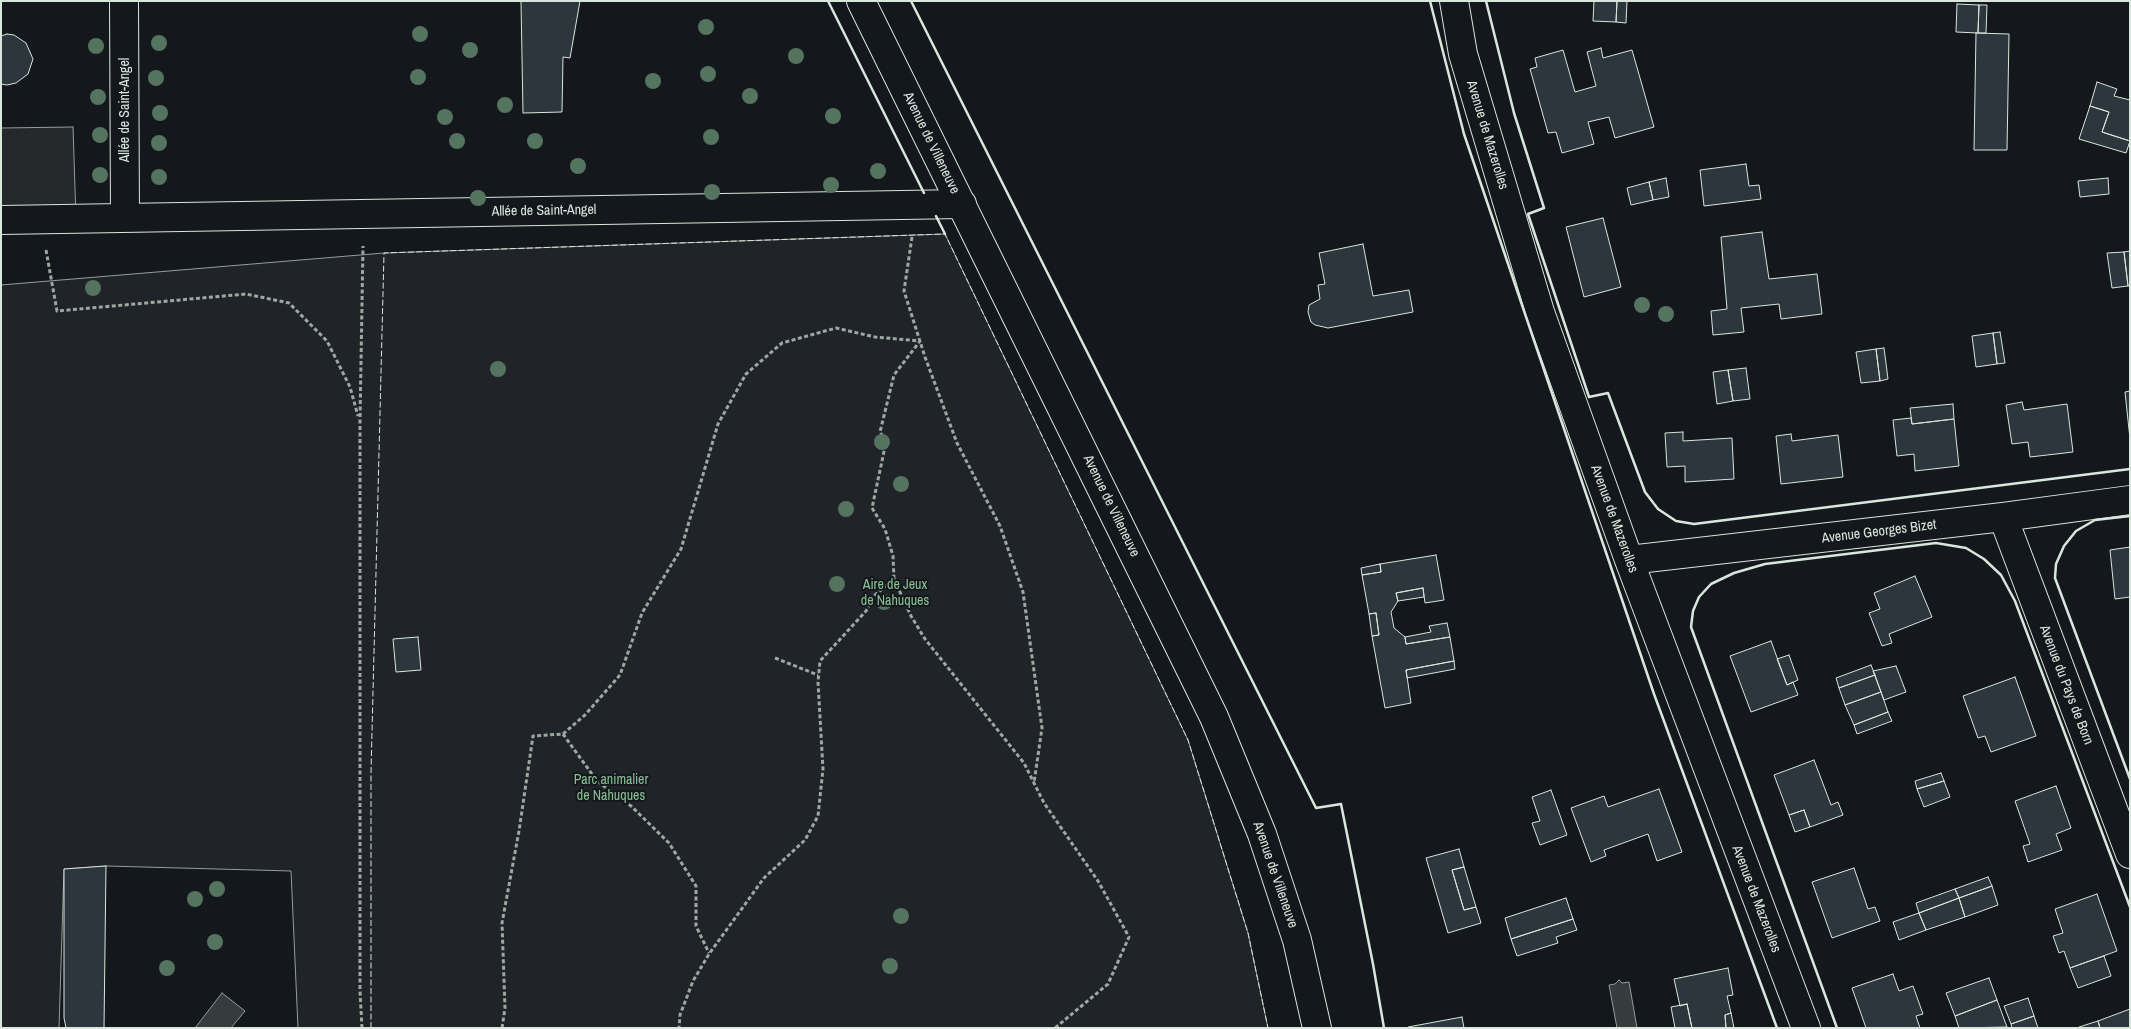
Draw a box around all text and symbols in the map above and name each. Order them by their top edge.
street label: Allée de Saint-Angel [117,58,133,162]
street label: Avenue de Mazerolles [1462,78,1512,192]
street label: Avenue de Villeneuve [899,89,963,197]
street label: Allée de Saint-Angel [492,202,596,220]
street label: Avenue de Villeneuve [1079,452,1143,560]
street label: Avenue de Mazerolles [1587,463,1641,575]
street label: Avenue Georges Bizet [1821,517,1937,547]
park label: Aire de Jeux de Nahuques [861,577,929,610]
street label: Avenue du Pays de Born [2035,623,2097,747]
park label: Parc animalier de Nahuques [574,772,648,804]
street label: Avenue de Villeneuve [1249,820,1301,930]
street label: Avenue de Mazerolles [1728,843,1784,955]

